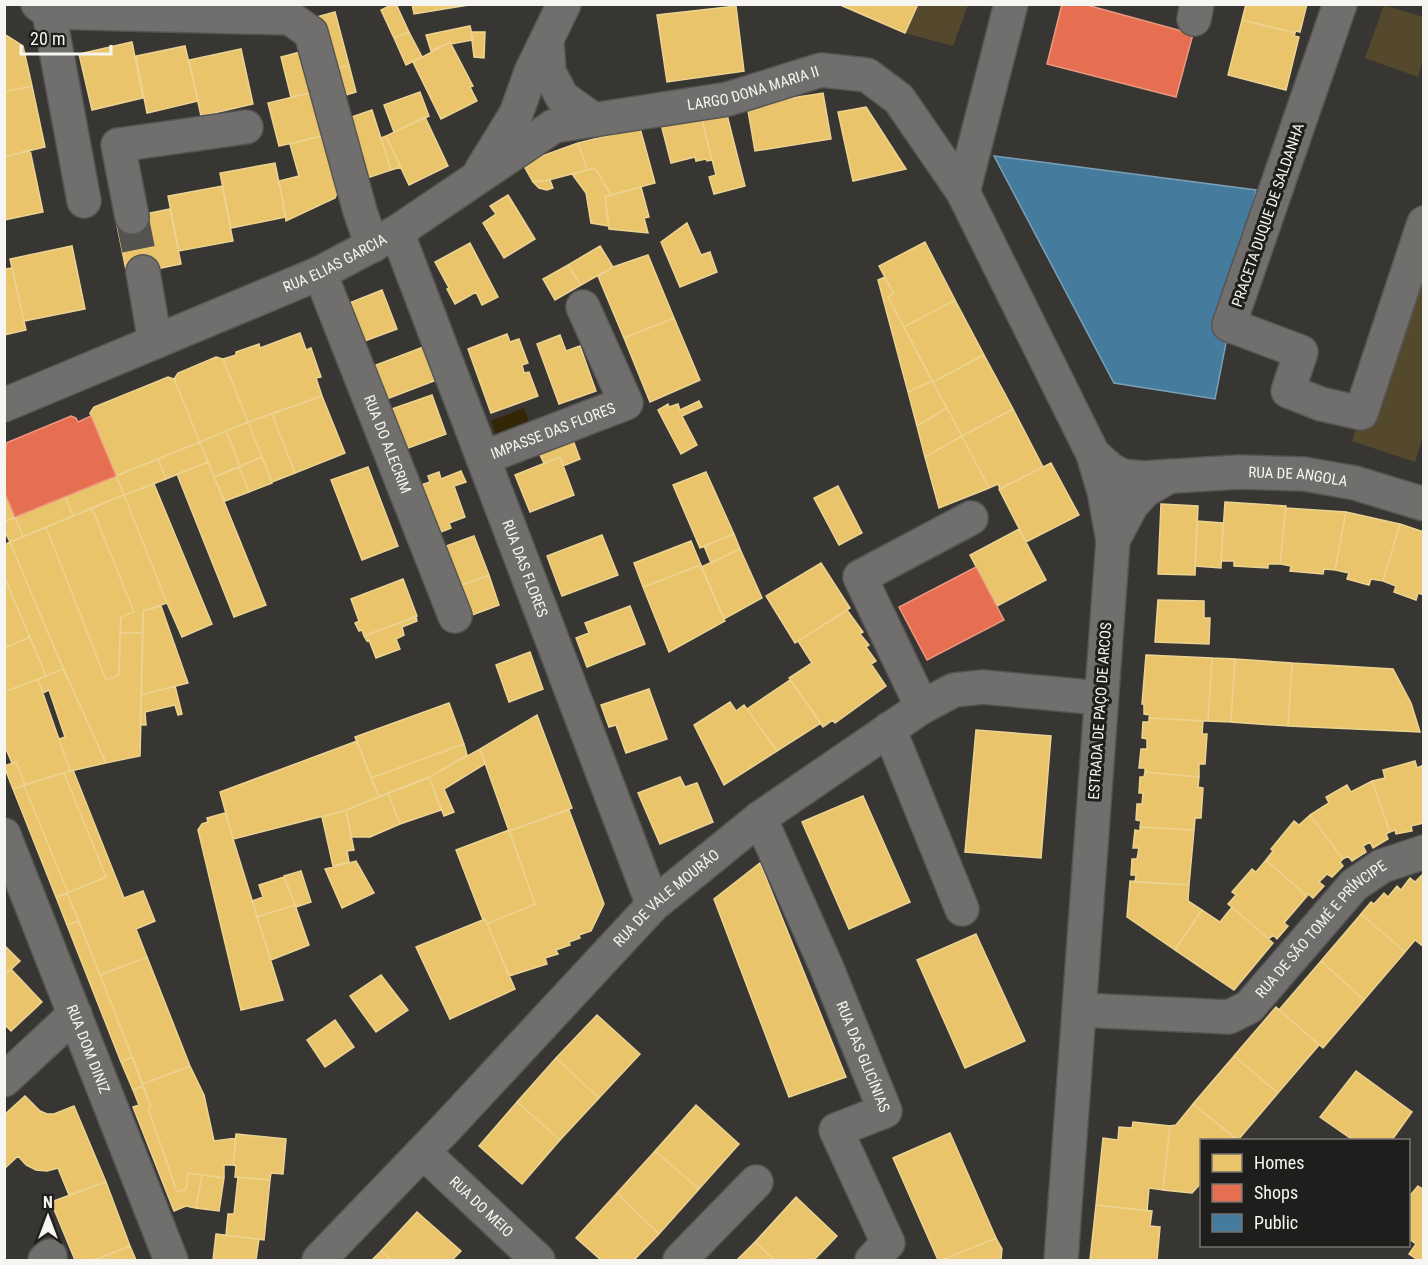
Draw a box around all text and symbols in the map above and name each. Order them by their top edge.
scale bar [21,18,111,56]
text: 20 m [30,28,65,49]
street label: LARGO DONA MARIA II [686,62,821,114]
street label: PRACETA DUQUE DE SALDANHA [1228,120,1308,309]
street label: RUA ELIAS GARCIA [280,230,390,296]
street label: RUA DO ALECRIM [360,392,415,496]
street label: IMPASSE DAS FLORES [488,399,618,463]
street label: RUA DE ANGOLA [1248,463,1349,491]
street label: RUA DAS FLORES [498,517,552,620]
street label: ESTRADA DE PAÇO DE ARCOS [1085,621,1115,800]
street label: RUA DE VALE MOURÃO [610,846,723,951]
street label: RUA DE SÃO TOMÉ E PRÍNCIPE [1252,857,1390,1002]
street label: RUA DAS GLICÍNIAS [832,999,894,1115]
street label: RUA DOM DINIZ [63,1002,114,1096]
legend [1200,1139,1410,1247]
text: Homes [1254,1152,1304,1173]
street label: RUA DO MEIO [446,1172,517,1241]
text: Shops [1254,1182,1298,1203]
north arrow [18,1187,78,1247]
text: N [43,1193,53,1212]
text: Public [1254,1212,1298,1233]

